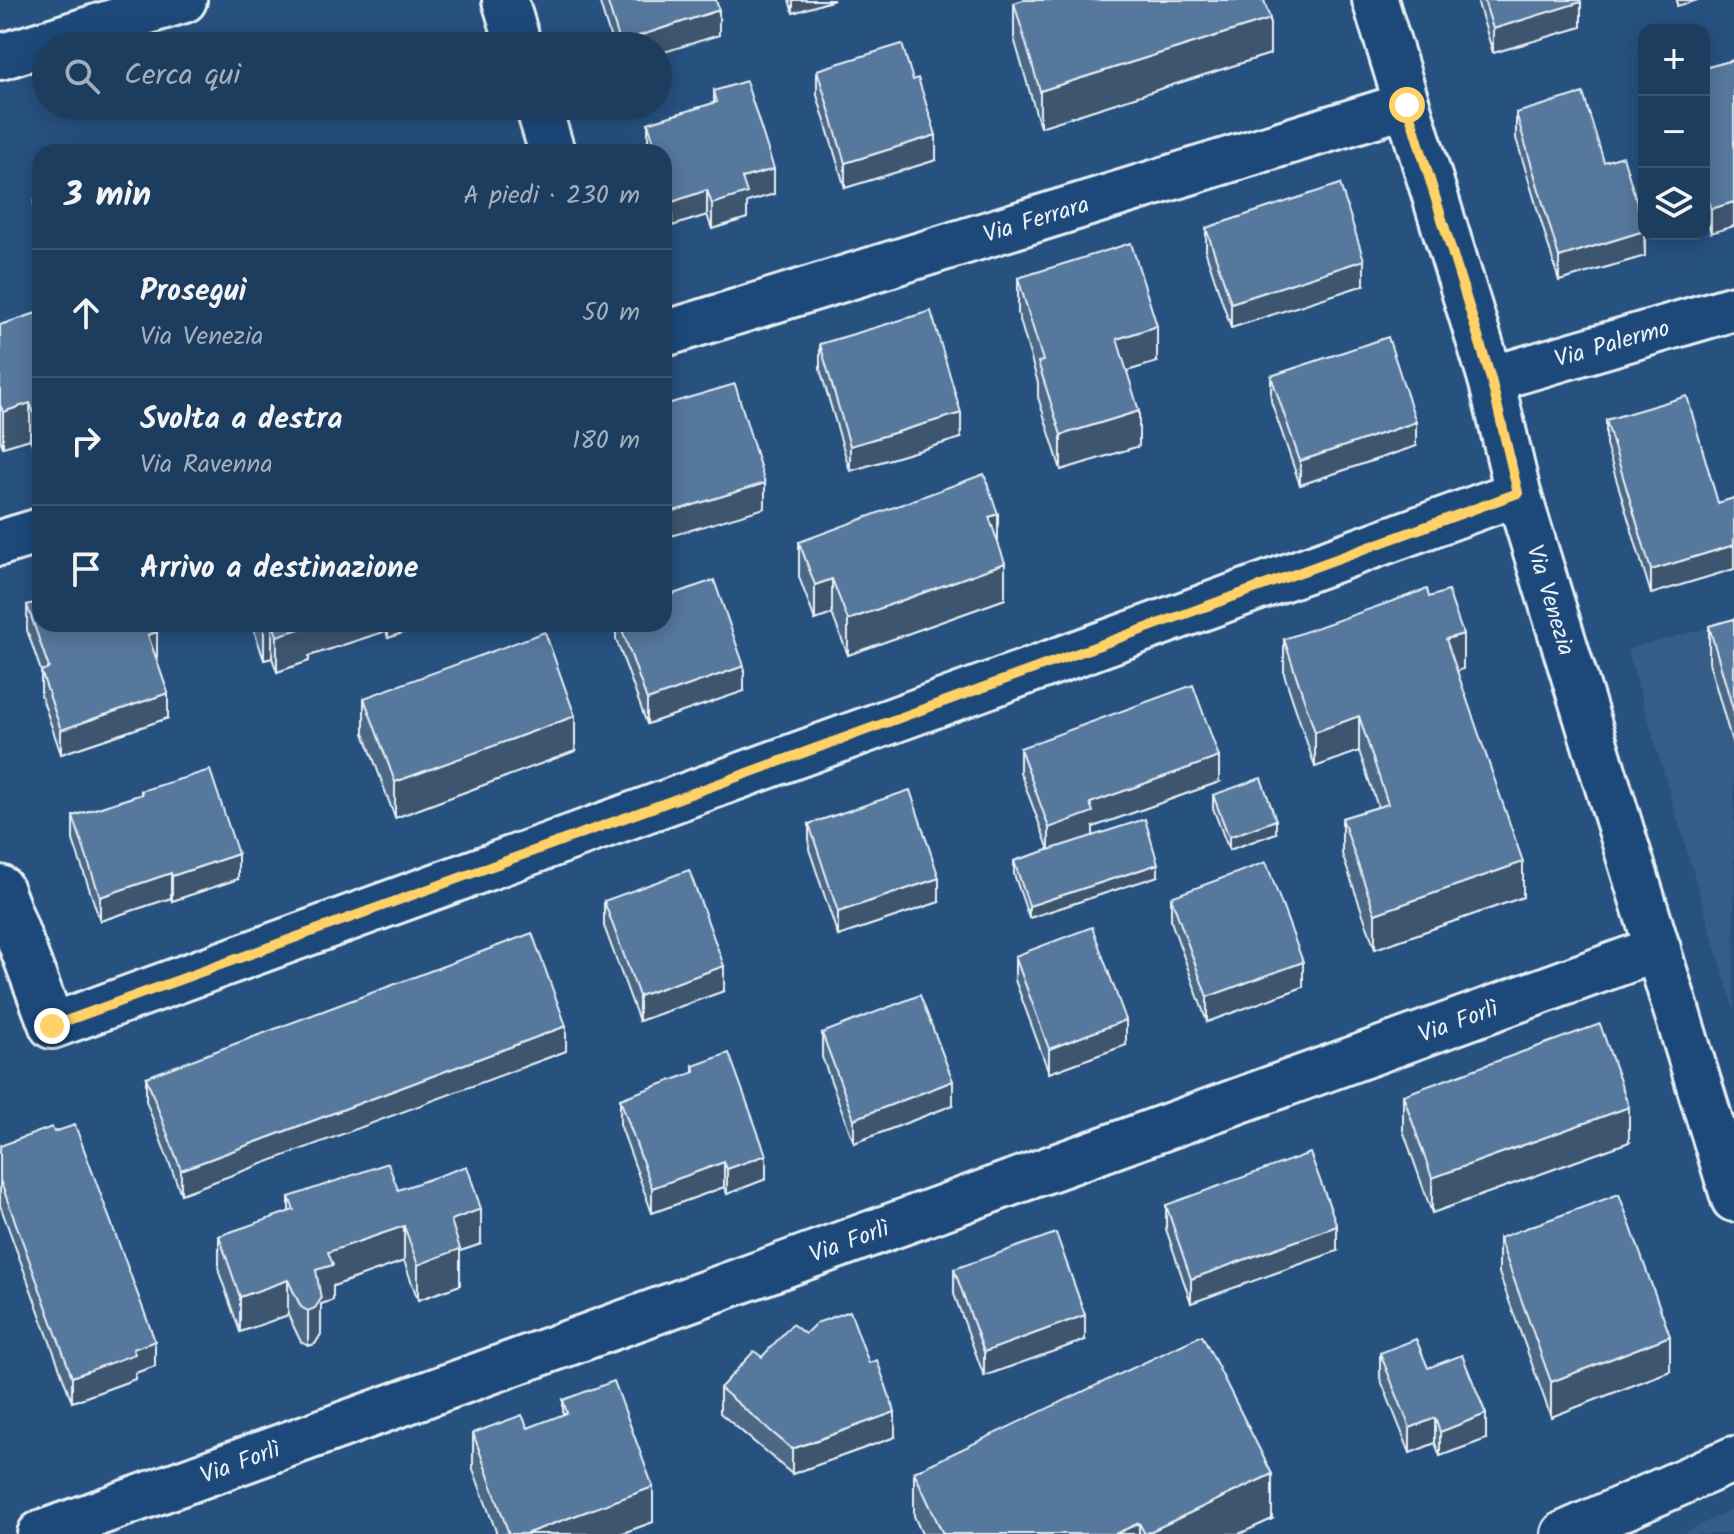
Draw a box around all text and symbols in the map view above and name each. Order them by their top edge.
map controls [1638,24,1710,240]
button: + [1638,24,1710,96]
search box [32,32,672,120]
text: Cerca qui [124,52,241,100]
icon: search [60,54,104,98]
route start [1389,87,1425,123]
button: − [1638,96,1710,168]
button: layers [1638,168,1710,240]
text: 3 min [64,169,151,223]
text: A piedi · 230 m [463,175,640,217]
street label: Via Ferrara [979,186,1094,255]
text: Prosegui [140,268,246,316]
icon: ahead [64,291,108,335]
text: 50 m [582,292,640,334]
street label: Via Palermo [1550,309,1675,379]
text: Via Venezia [140,316,264,358]
text: Svolta a destra [140,396,343,444]
icon: right [64,419,108,463]
text: 180 m [572,420,640,462]
text: Via Ravenna [140,444,273,486]
street label: Via Venezia [1514,540,1585,661]
text: Arrivo a destinazione [140,545,418,593]
icon: arrive [64,547,108,591]
street label: Via Forlì [1413,990,1505,1055]
route end [34,1008,70,1044]
street label: Via Forlì [804,1210,896,1275]
street label: Via Forlì [195,1431,287,1496]

